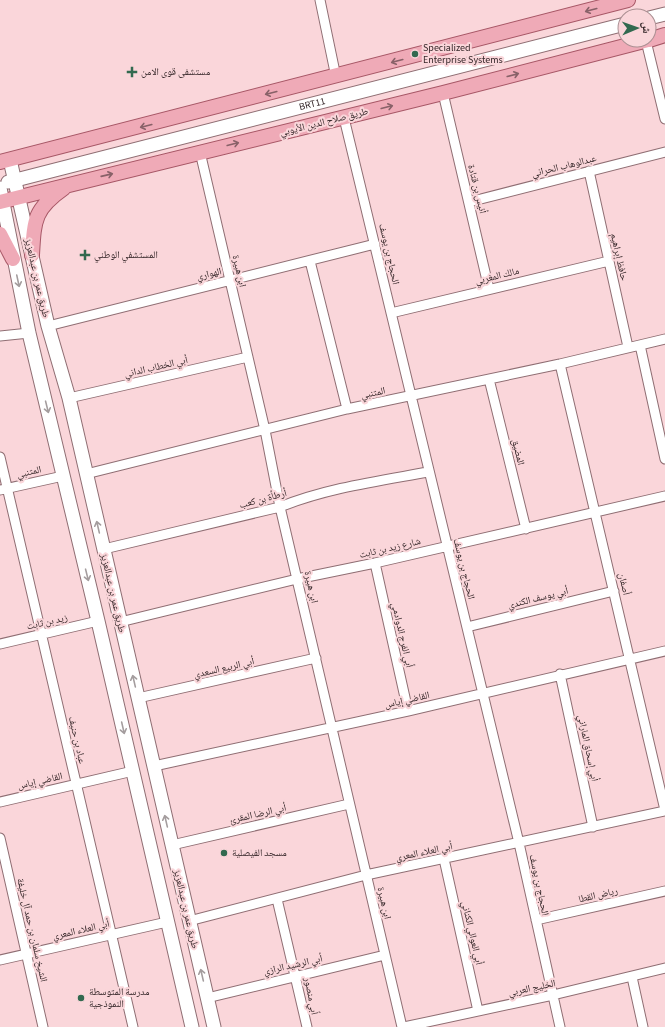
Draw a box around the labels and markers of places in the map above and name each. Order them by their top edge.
place label: Specialized Enterprise Systems [423,41,503,67]
marker: Specialized Enterprise Systems [410,49,420,59]
place label: مستشفى قوى الامن [141,65,211,79]
marker: مستشفى قوى الامن [126,66,138,78]
place label: المستشفي الوطني [94,248,158,263]
marker: المستشفي الوطني [79,249,91,261]
place label: مسجد الفيصلية [232,846,287,860]
marker: مسجد الفيصلية [219,848,229,858]
place label: مدرسة المتوسطة النموذجية [89,985,150,1011]
marker: مدرسة المتوسطة النموذجية [76,993,86,1003]

